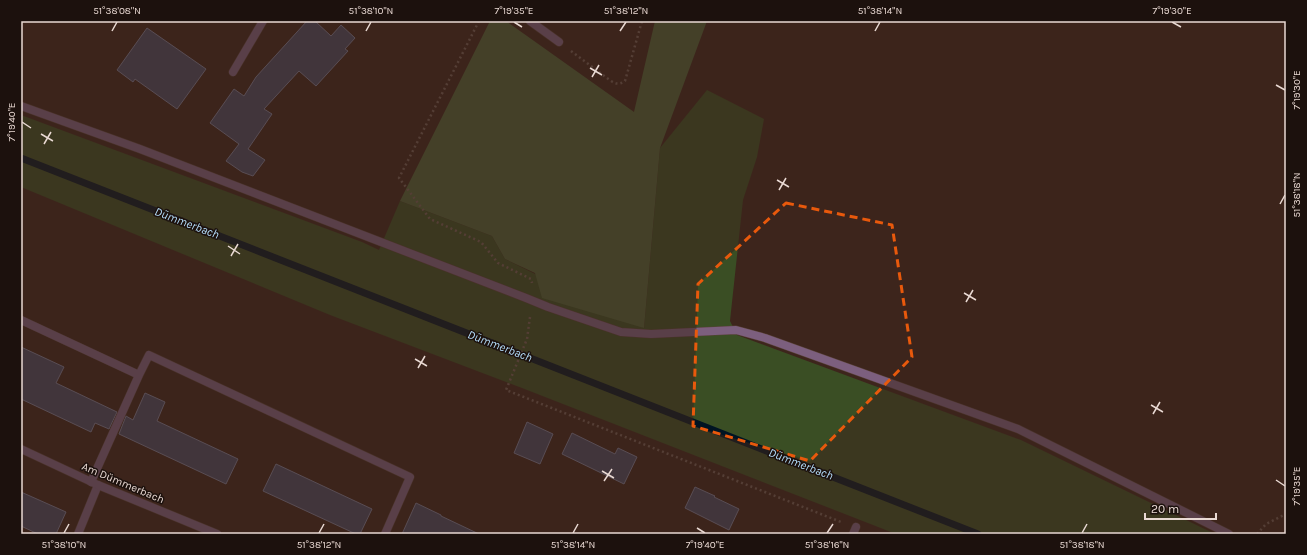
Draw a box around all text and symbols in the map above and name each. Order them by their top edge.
text: 51°38'08"N [93,5,141,17]
text: 51°38'10"N [349,5,393,17]
text: 7°19'35"E [495,5,533,17]
text: 51°38'12"N [604,5,648,17]
text: 51°38'14"N [858,5,902,17]
text: 7°19'30"E [1152,5,1192,17]
text: 7°19'30"E [1291,70,1303,110]
text: 7°19'40"E [6,103,18,141]
text: 51°38'18"N [1291,172,1303,218]
water label: Dümmerbach [153,204,221,242]
water label: Dümmerbach [466,327,534,365]
water label: Dümmerbach [767,445,835,483]
street label: Am Dümmerbach [80,460,166,506]
text: 7°19'35"E [1291,467,1303,505]
scale bar [1145,495,1216,521]
text: 20 m [1151,502,1179,516]
text: 51°38'10"N [42,539,86,551]
text: 51°38'12"N [297,539,341,551]
text: 51°38'14"N [551,539,595,551]
text: 7°19'40"E [686,539,724,551]
text: 51°38'16"N [805,539,849,551]
text: 51°38'18"N [1059,539,1105,551]

